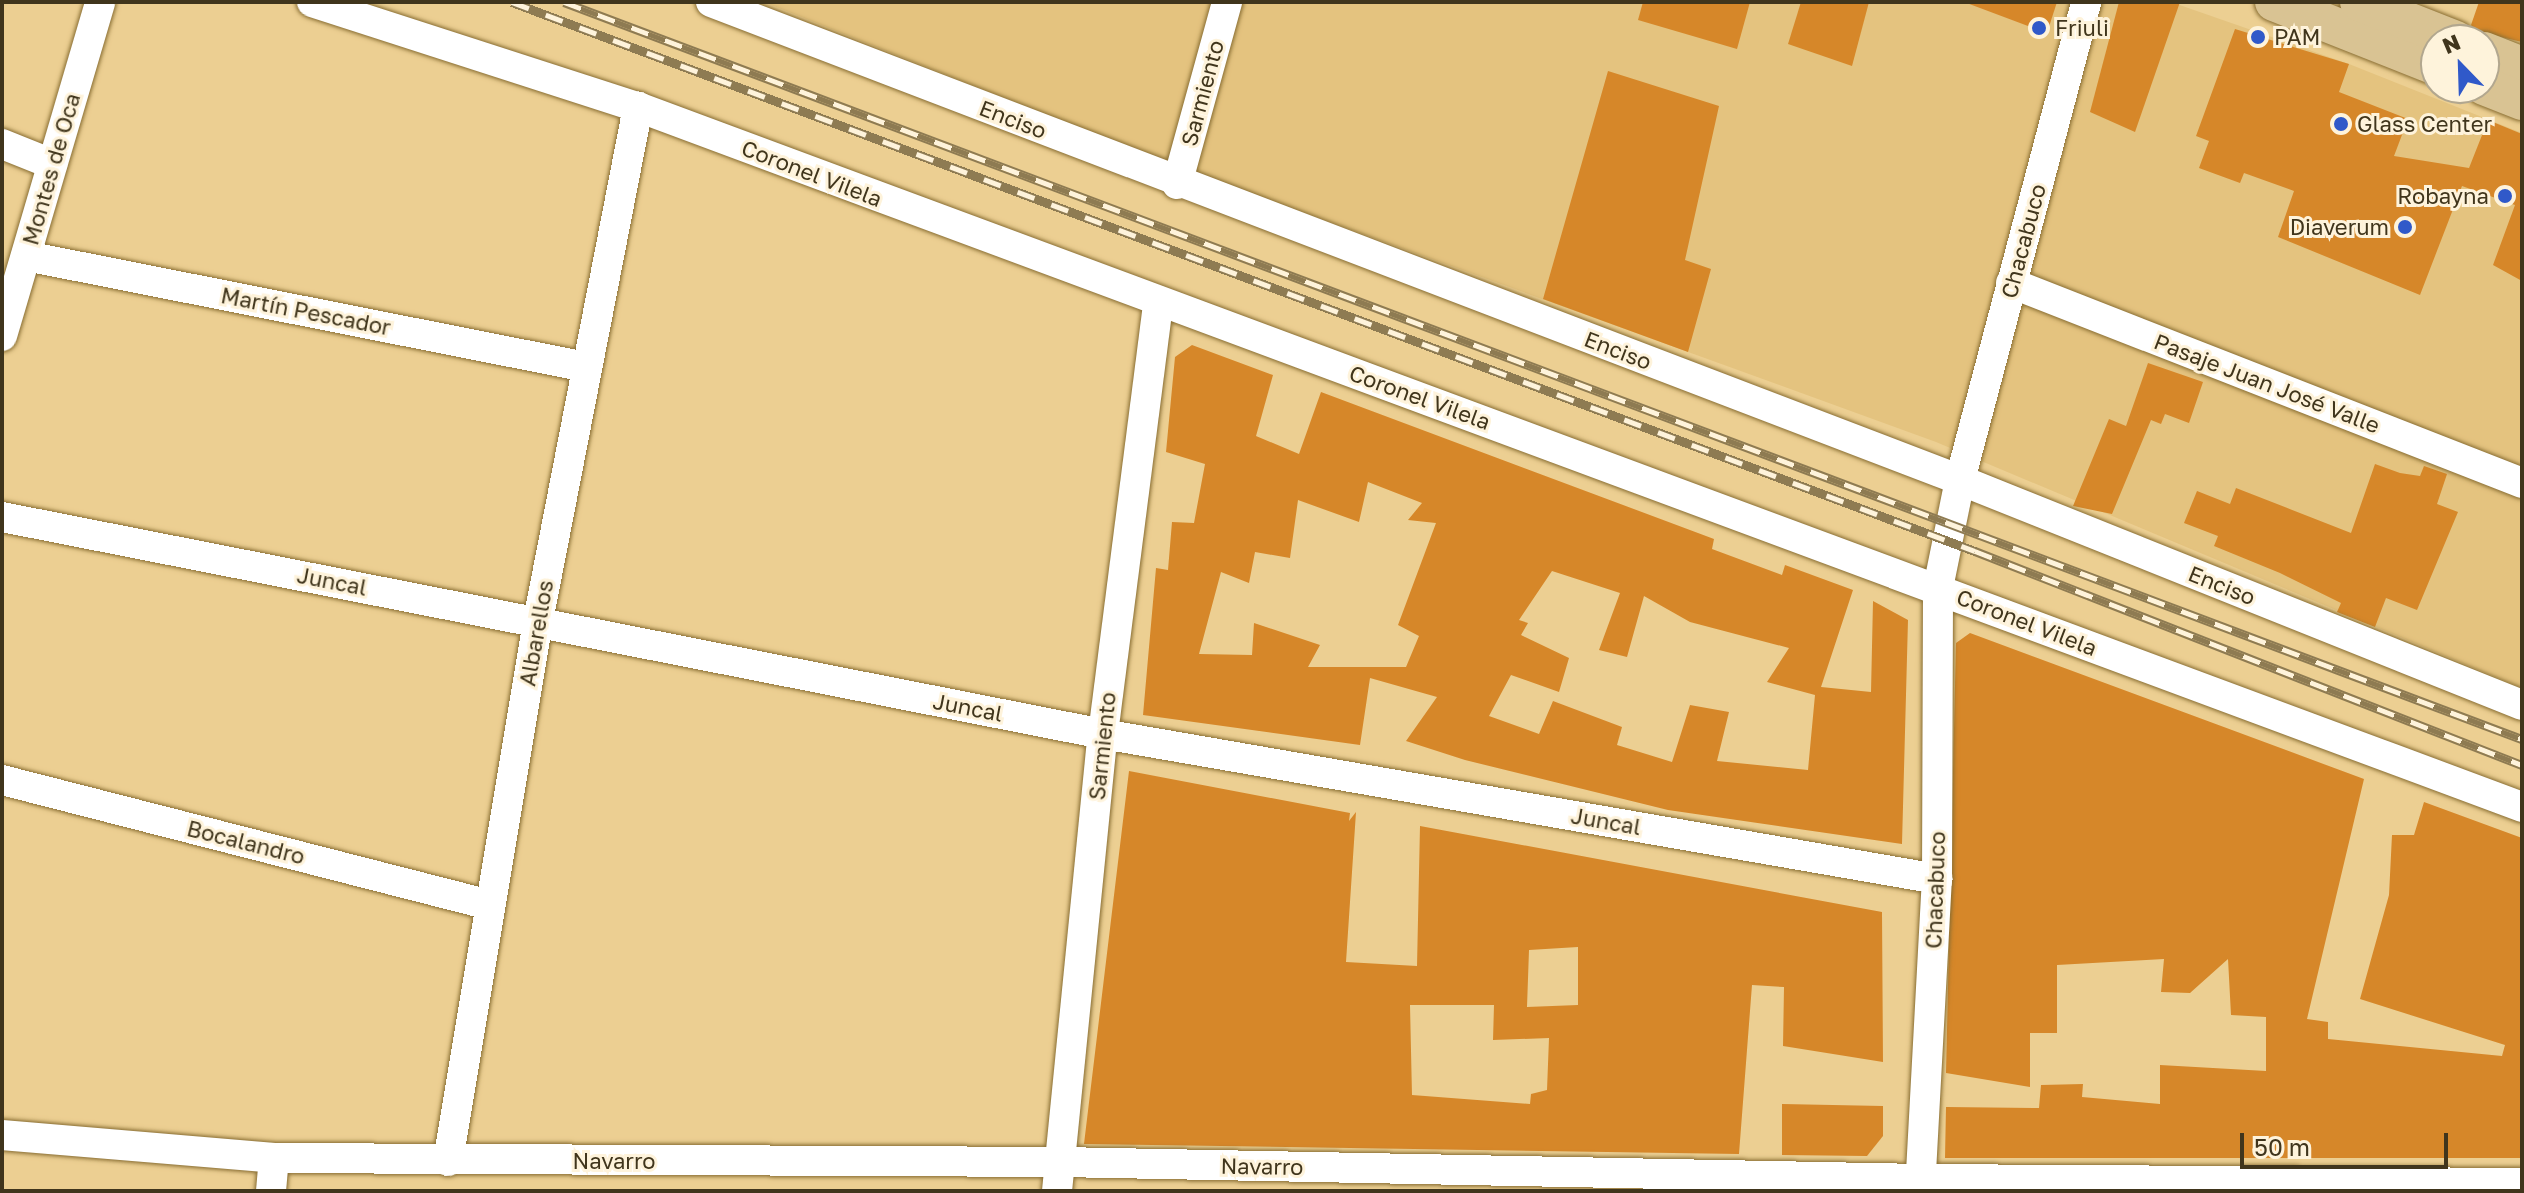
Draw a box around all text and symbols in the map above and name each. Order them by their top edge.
place label: Friuli [2055,15,2109,41]
marker: Friuli [2030,19,2048,37]
place label: PAM [2274,24,2320,50]
north arrow [2420,24,2500,104]
marker: PAM [2249,28,2267,46]
text: N [2438,28,2464,59]
street label: Sarmiento [1175,37,1229,149]
street label: Montes de Oca [17,90,85,248]
street label: Enciso [976,94,1050,144]
place label: Glass Center [2357,111,2492,137]
marker: Glass Center [2332,115,2350,133]
street label: Coronel Vilela [738,134,886,212]
street label: Chacabuco [1995,181,2051,301]
place label: Robayna [2397,183,2489,209]
marker: Robayna [2496,187,2514,205]
place label: Diaverum [2290,214,2389,240]
marker: Diaverum [2396,218,2414,236]
street label: Martín Pescador [219,282,393,340]
street label: Enciso [1581,325,1655,375]
street label: Pasaje Juan José Valle [2150,328,2384,438]
street label: Coronel Vilela [1346,359,1494,435]
street label: Enciso [2185,560,2259,610]
street label: Juncal [295,561,369,601]
street label: Albarellos [514,578,558,688]
street label: Coronel Vilela [1953,583,2101,661]
street label: Juncal [931,687,1005,727]
street label: Sarmiento [1083,691,1121,801]
street label: Juncal [1569,802,1643,840]
street label: Bocalandro [184,815,308,869]
street label: Chacabuco [1920,831,1950,949]
scale bar [2244,1117,2452,1167]
text: 50 m [2254,1132,2310,1161]
street label: Navarro [573,1148,655,1174]
street label: Navarro [1220,1152,1304,1180]

